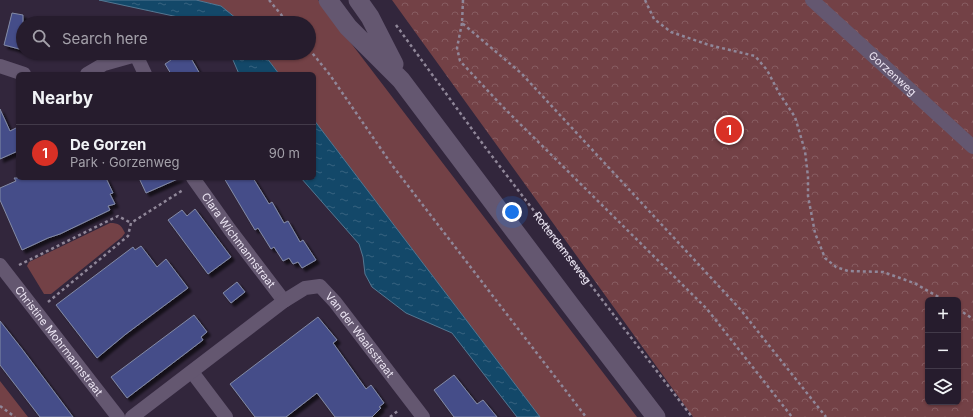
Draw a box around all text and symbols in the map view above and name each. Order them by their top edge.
search box [16,16,316,60]
icon: search [30,27,52,49]
text: Search here [62,29,148,48]
street label: Gorzenweg [866,48,919,99]
text: Nearby [32,88,93,108]
pin: 1 [716,115,742,145]
text: De Gorzen [70,135,146,154]
text: 1 [42,145,48,161]
text: 90 m [269,145,300,161]
text: Park · Gorzenweg [70,154,179,170]
street label: Clara Wichmannstraat [199,190,279,291]
your location [502,202,522,222]
street label: Rotterdamseweg [530,209,594,287]
street label: Christine Mohrmannstraat [12,283,106,399]
street label: Van der Waalsstraat [322,289,397,380]
map controls [925,297,961,405]
button: + [925,297,961,333]
button: − [925,333,961,369]
button: layers [925,369,961,405]

